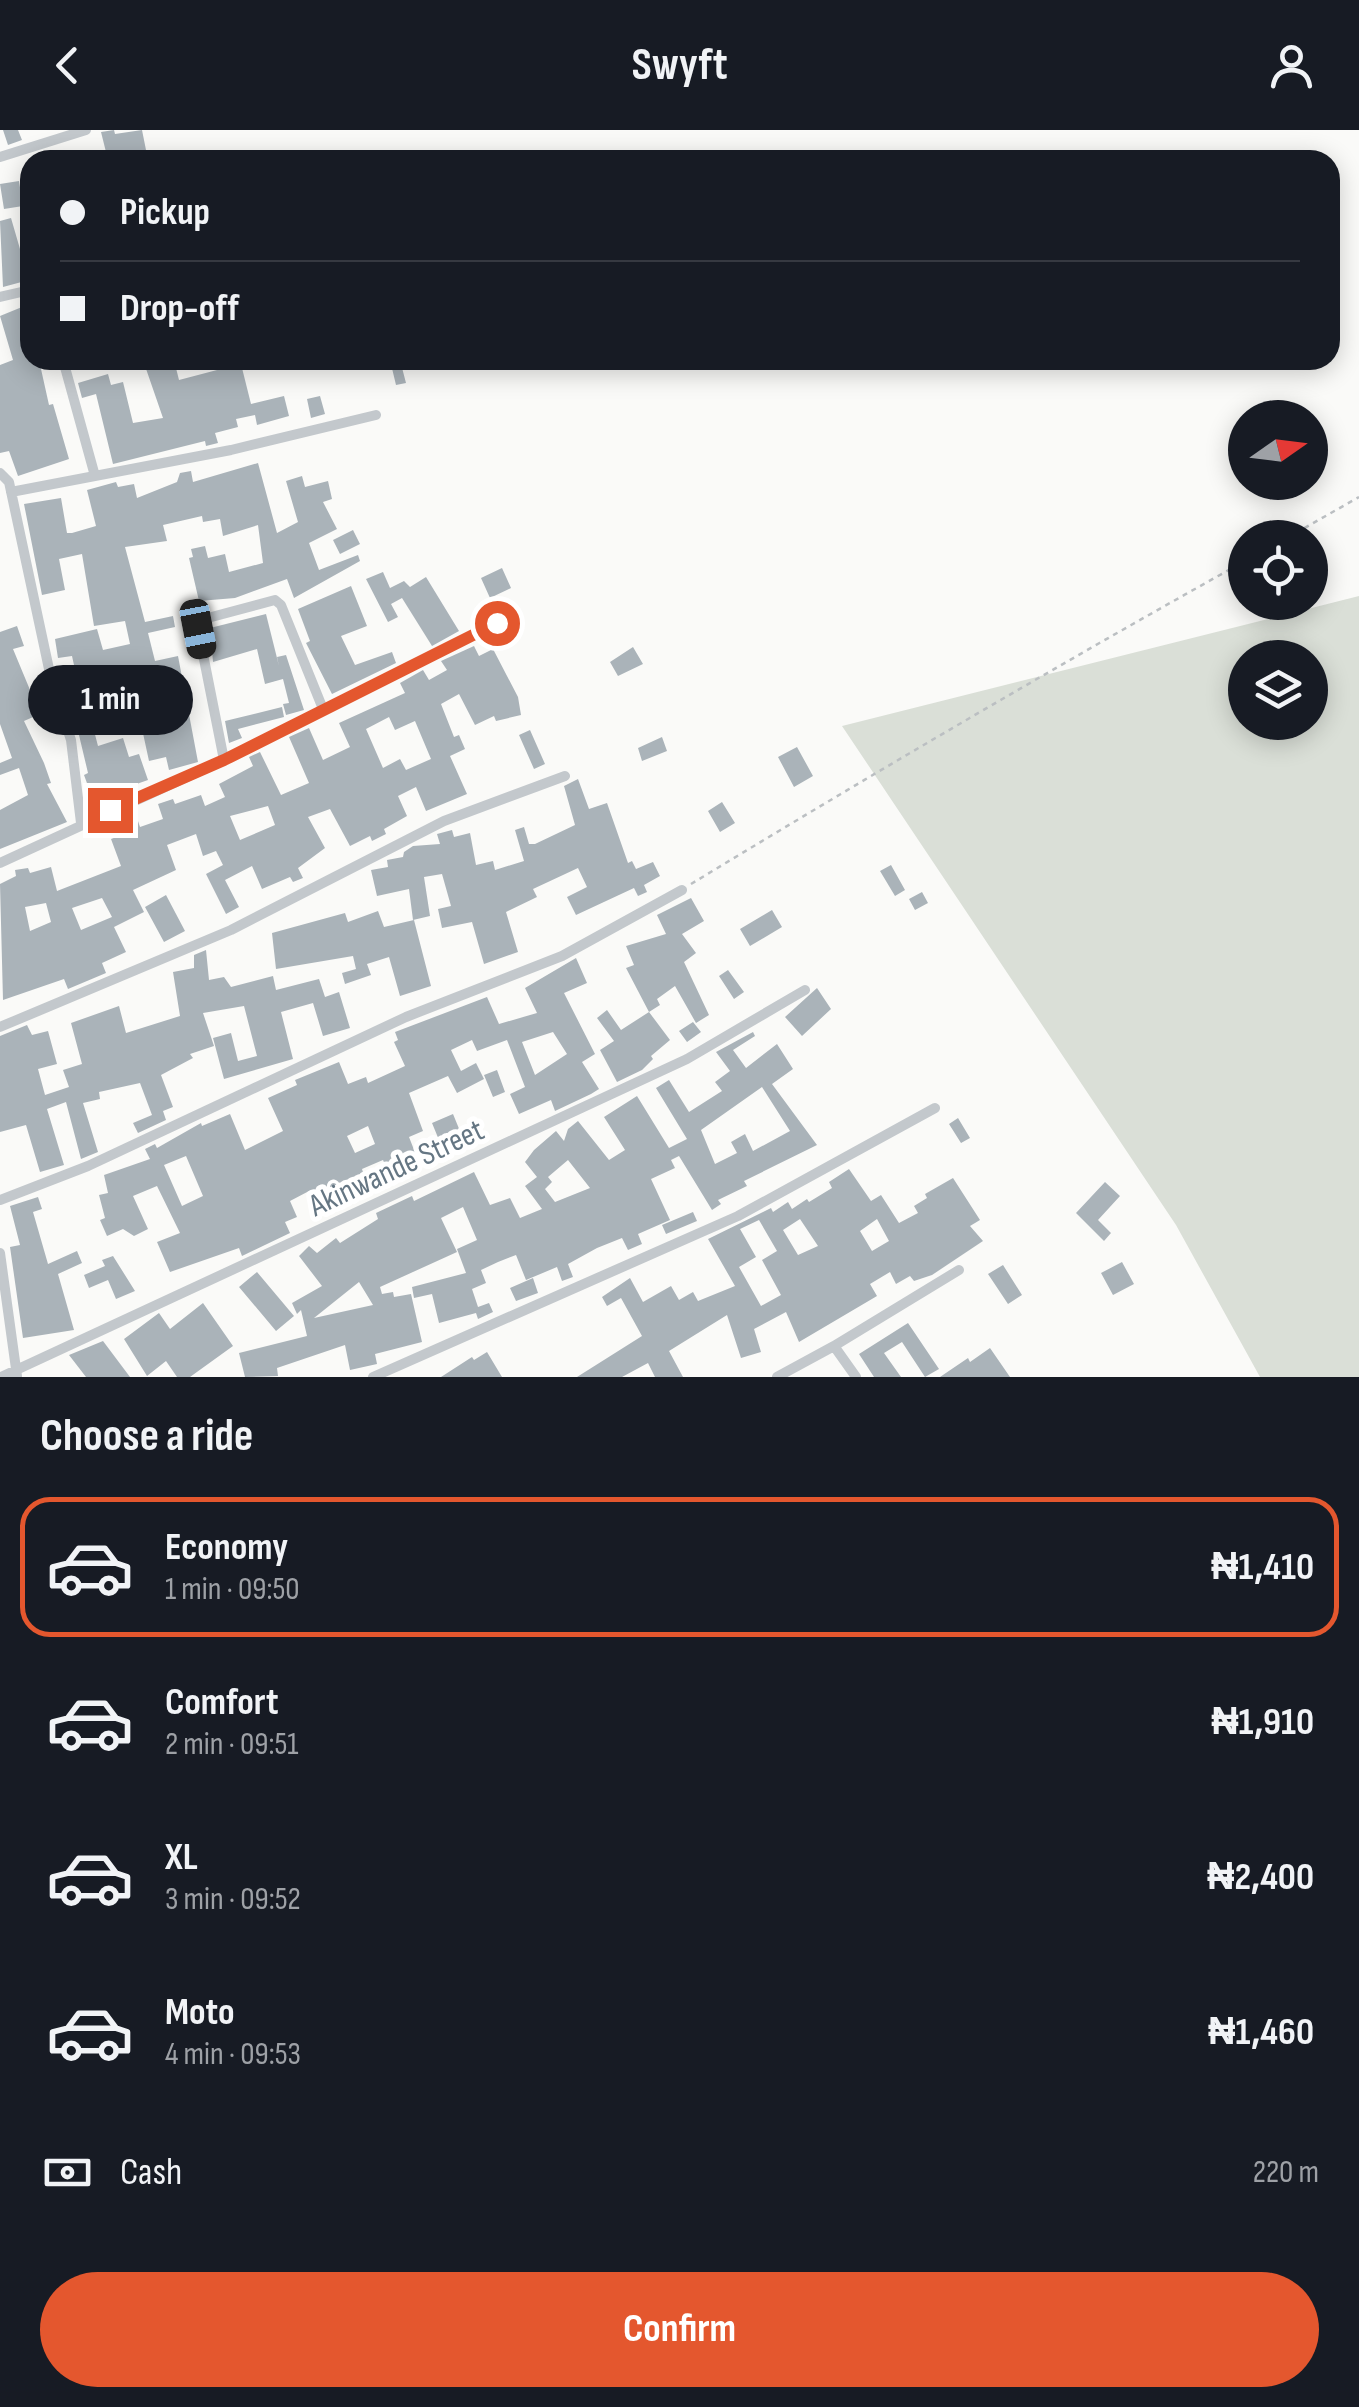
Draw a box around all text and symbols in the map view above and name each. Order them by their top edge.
icon: back [40,38,95,93]
text: Swyft [631,38,728,93]
icon: person [1264,38,1319,93]
text: Pickup [120,190,210,235]
text: Drop-off [120,286,239,331]
north arrow [1228,400,1328,500]
map controls [1228,400,1328,740]
button: locate [1228,520,1328,620]
car [178,597,218,661]
route start [475,601,520,646]
button: layers [1228,640,1328,740]
callout: 1 min [28,665,192,735]
text: 1 min [81,680,140,719]
route end [88,788,133,833]
street label: Akinwande Street [302,1111,490,1226]
text: Choose a ride [40,1409,253,1464]
icon: car [45,1522,135,1612]
text: Economy [165,1525,288,1570]
text: ₦1,410 [1211,1545,1314,1590]
text: 1 min · 09:50 [165,1570,300,1609]
icon: car [45,1677,135,1767]
text: Comfort [165,1680,279,1725]
text: ₦1,910 [1211,1700,1314,1745]
text: 2 min · 09:51 [165,1725,299,1764]
icon: car [45,1832,135,1922]
text: XL [165,1835,198,1880]
text: ₦2,400 [1207,1855,1314,1900]
text: 3 min · 09:52 [165,1880,301,1919]
icon: car [45,1987,135,2077]
text: Moto [165,1990,235,2035]
text: ₦1,460 [1208,2010,1314,2055]
text: 4 min · 09:53 [165,2035,301,2074]
icon: cash [40,2145,95,2200]
text: Cash [120,2150,182,2195]
text: 220 m [1253,2153,1319,2192]
button: Confirm [40,2272,1319,2387]

